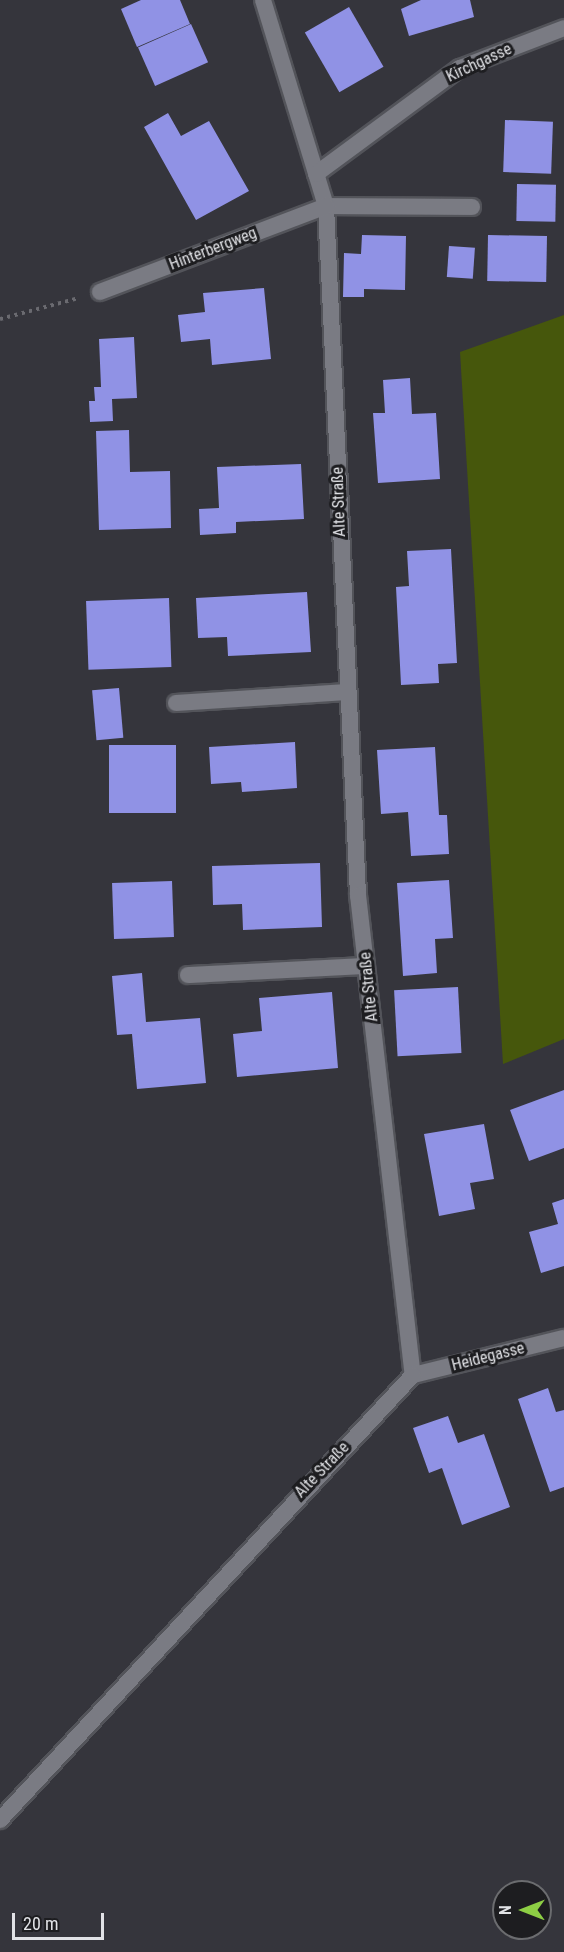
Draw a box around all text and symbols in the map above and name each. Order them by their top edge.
street label: Kirchgasse [443,40,515,86]
street label: Hinterbergweg [166,224,260,274]
street label: Alte Straße [328,467,350,537]
street label: Alte Straße [356,951,382,1023]
street label: Heidegasse [450,1339,526,1375]
street label: Alte Straße [291,1438,353,1502]
north arrow [492,1880,552,1940]
scale bar [15,1901,106,1939]
text: N [496,1905,515,1915]
text: 20 m [23,1913,58,1934]

